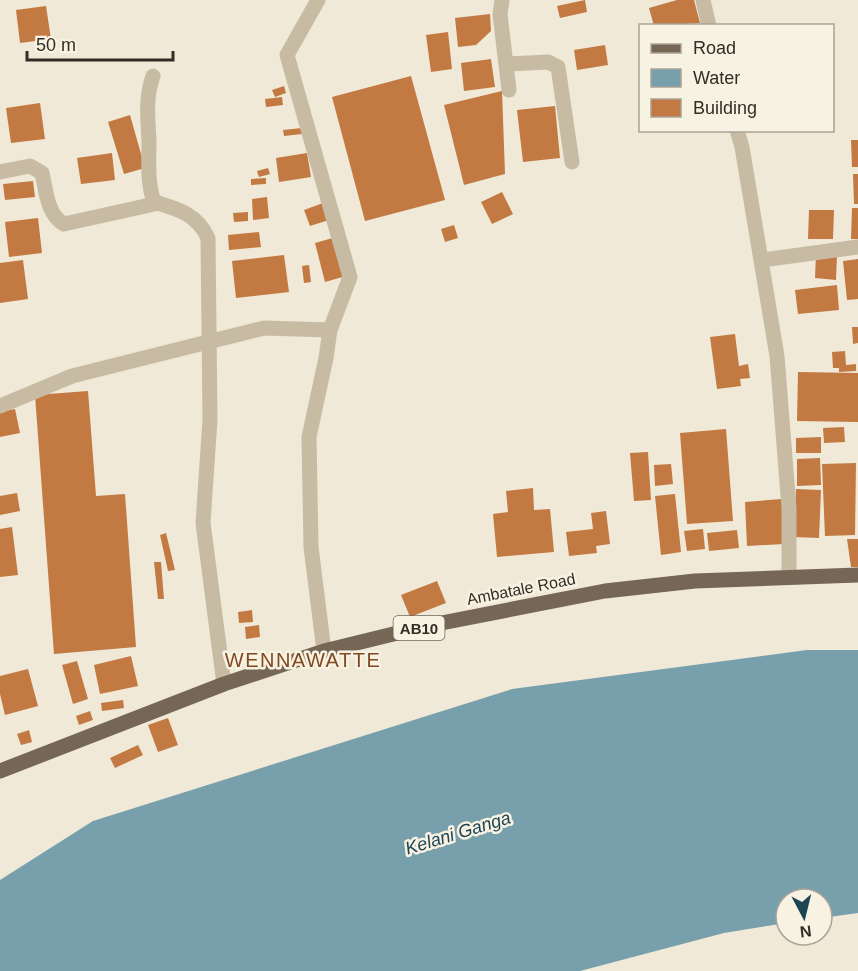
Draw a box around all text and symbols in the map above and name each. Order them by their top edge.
scale bar [27,24,172,62]
legend [639,24,834,132]
text: 50 m [36,35,76,55]
text: Road [693,38,736,58]
text: Water [693,68,740,88]
text: Building [693,98,757,118]
street label: Ambatale Road [465,570,577,608]
road number: AB10 [394,616,444,640]
district label: WENNAWATTE [225,649,381,671]
water label: Kelani Ganga [403,807,513,859]
north arrow [774,887,834,947]
text: N [799,922,813,941]

